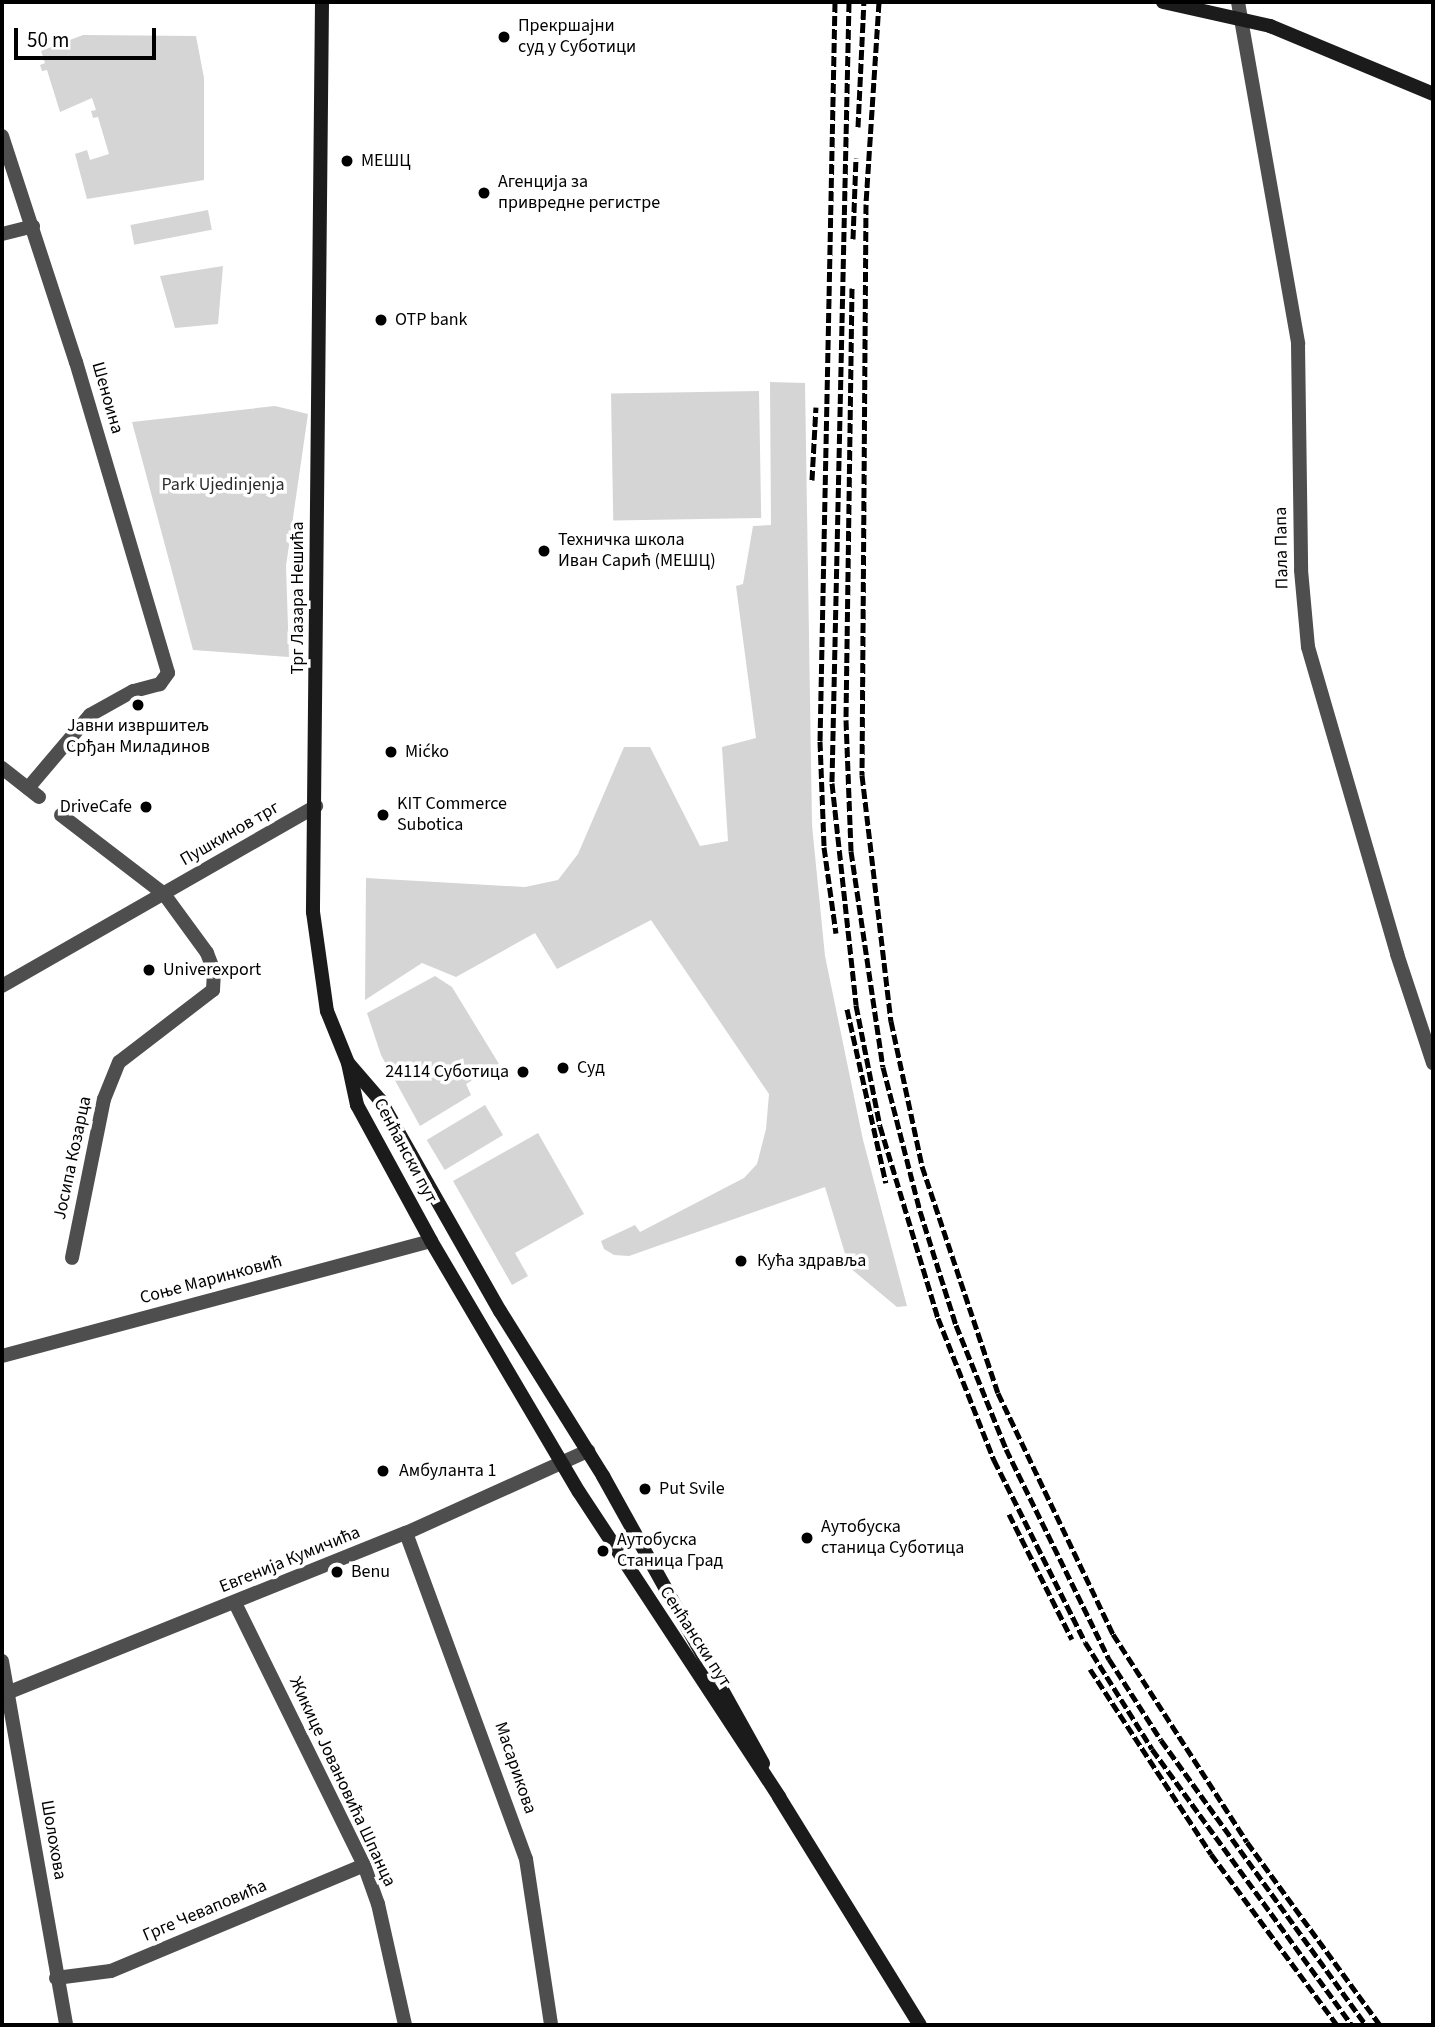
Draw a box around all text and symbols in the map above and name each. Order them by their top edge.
scale bar [18,14,159,58]
place label: Прекршајни суд у Суботици [518,16,636,58]
text: 50 m [27,25,69,55]
marker: Прекршајни суд у Суботици [496,29,512,45]
place label: МЕШЦ [361,150,411,172]
marker: МЕШЦ [339,153,355,169]
place label: Агенција за привредне регистре [498,172,660,214]
marker: Агенција за привредне регистре [476,185,492,201]
place label: OTP bank [395,309,467,331]
marker: OTP bank [373,312,389,328]
street label: Шеноина [86,359,128,437]
park label: Park Ujedinjenja [161,474,285,496]
street label: Пала Папа [1270,507,1294,589]
street label: Трг Лазара Нешића [287,522,309,674]
place label: Техничка школа Иван Сарић (МЕШЦ) [558,530,716,572]
marker: Техничка школа Иван Сарић (МЕШЦ) [536,543,552,559]
marker: Јавни извршитељ Срђан Миладинов [130,697,146,713]
place label: Јавни извршитељ Срђан Миладинов [66,716,210,758]
place label: Mićko [405,741,449,763]
marker: Mićko [383,744,399,760]
place label: KIT Commerce Subotica [397,794,507,836]
place label: DriveCafe [60,796,132,818]
street label: Пушкинов трг [177,797,283,871]
marker: DriveCafe [138,799,154,815]
marker: KIT Commerce Subotica [375,807,391,823]
place label: Univerexport [163,959,261,981]
marker: Univerexport [141,962,157,978]
place label: Суд [577,1057,605,1079]
marker: Суд [555,1060,571,1076]
place label: 24114 Суботица [385,1061,509,1083]
marker: 24114 Суботица [515,1064,531,1080]
street label: Јосипа Козарца [49,1094,97,1222]
street label: Сенћански пут [368,1095,442,1207]
place label: Кућа здравља [757,1250,866,1272]
street label: Соње Маринковић [138,1251,284,1309]
marker: Кућа здравља [731,1251,751,1271]
place label: Амбуланта 1 [399,1460,496,1482]
marker: Амбуланта 1 [373,1461,393,1481]
place label: Put Svile [659,1478,725,1500]
marker: Put Svile [637,1481,653,1497]
place label: Аутобуска станица Суботица [821,1517,964,1560]
street label: Евгенија Кумичића [217,1522,363,1598]
place label: Аутобуска Станица Град [617,1530,723,1572]
marker: Аутобуска станица Суботица [799,1530,815,1546]
marker: Аутобуска Станица Град [595,1543,611,1559]
place label: Benu [351,1561,390,1583]
marker: Benu [329,1564,345,1580]
street label: Сенћански пут [654,1583,736,1691]
street label: Жикице Јовановића Шпанца [284,1674,400,1890]
street label: Масарикова [489,1719,541,1817]
street label: Шолохова [35,1799,71,1881]
street label: Грге Чеваповића [140,1875,270,1947]

